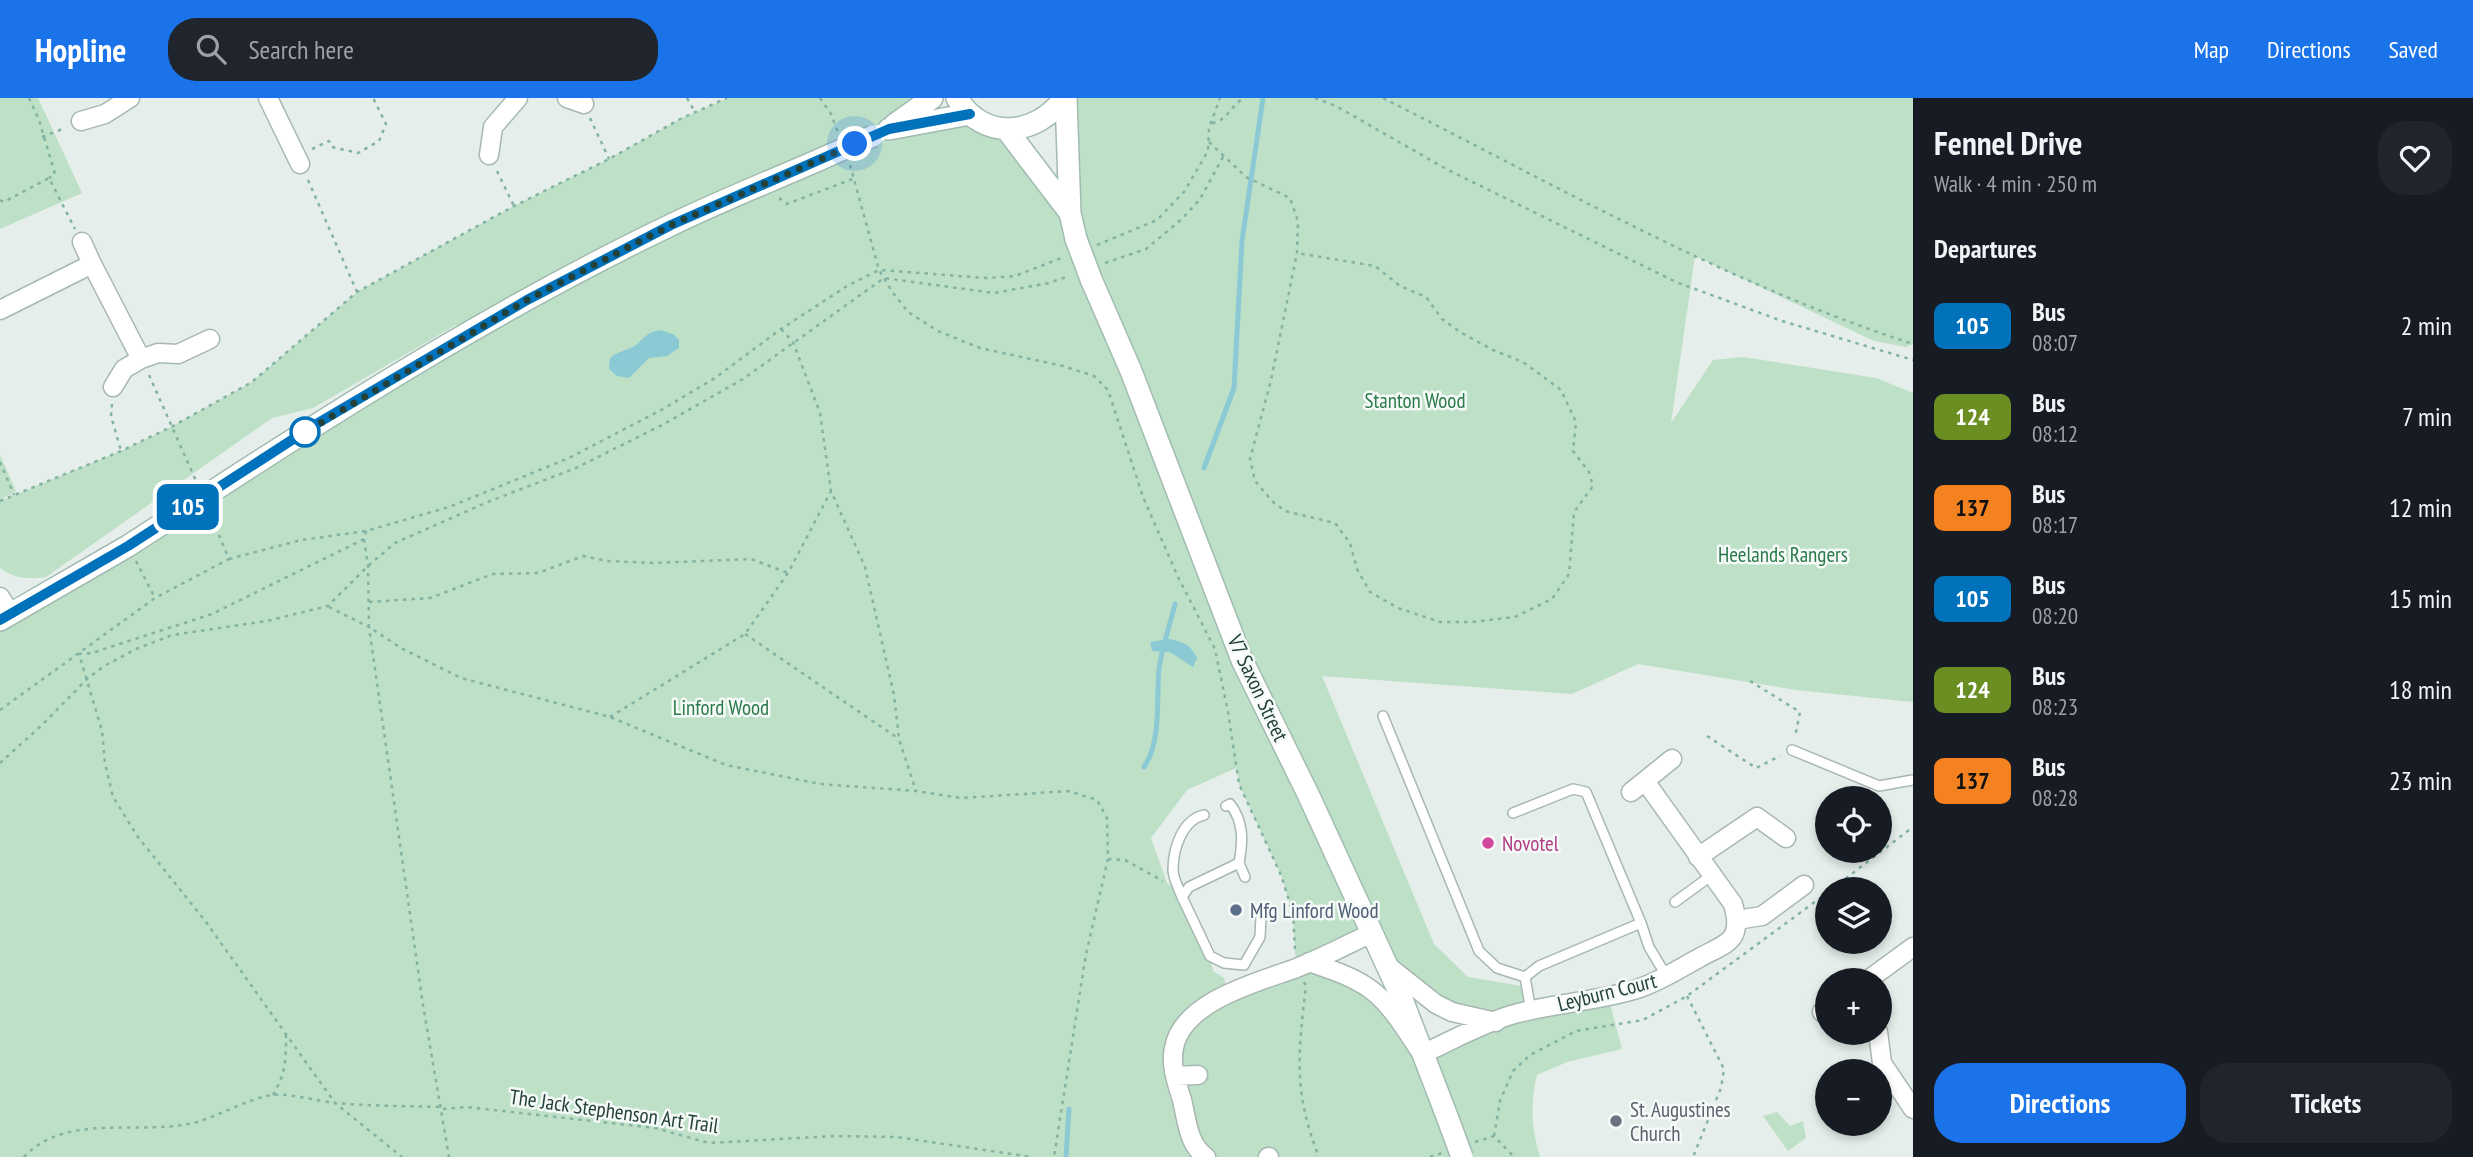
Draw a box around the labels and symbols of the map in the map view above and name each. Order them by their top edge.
your location [837,126,872,161]
park label: Stanton Wood [1365,387,1466,414]
unlabelled marker [290,417,320,447]
line badge: 105 [148,484,228,530]
park label: Heelands Rangers [1718,541,1848,568]
street label: V7 Saxon Street [1221,629,1295,746]
park label: Linford Wood [673,694,769,721]
place label: Novotel [1502,830,1559,857]
marker: Novotel [1480,835,1496,851]
place label: Mfg Linford Wood [1250,897,1378,924]
marker: Mfg Linford Wood [1228,902,1244,918]
street label: Leyburn Court [1555,967,1659,1017]
street label: The Jack Stephenson Art Trail [508,1083,720,1139]
place label: St. Augustines Church [1630,1096,1731,1147]
marker: St. Augustines Church [1608,1113,1624,1129]

